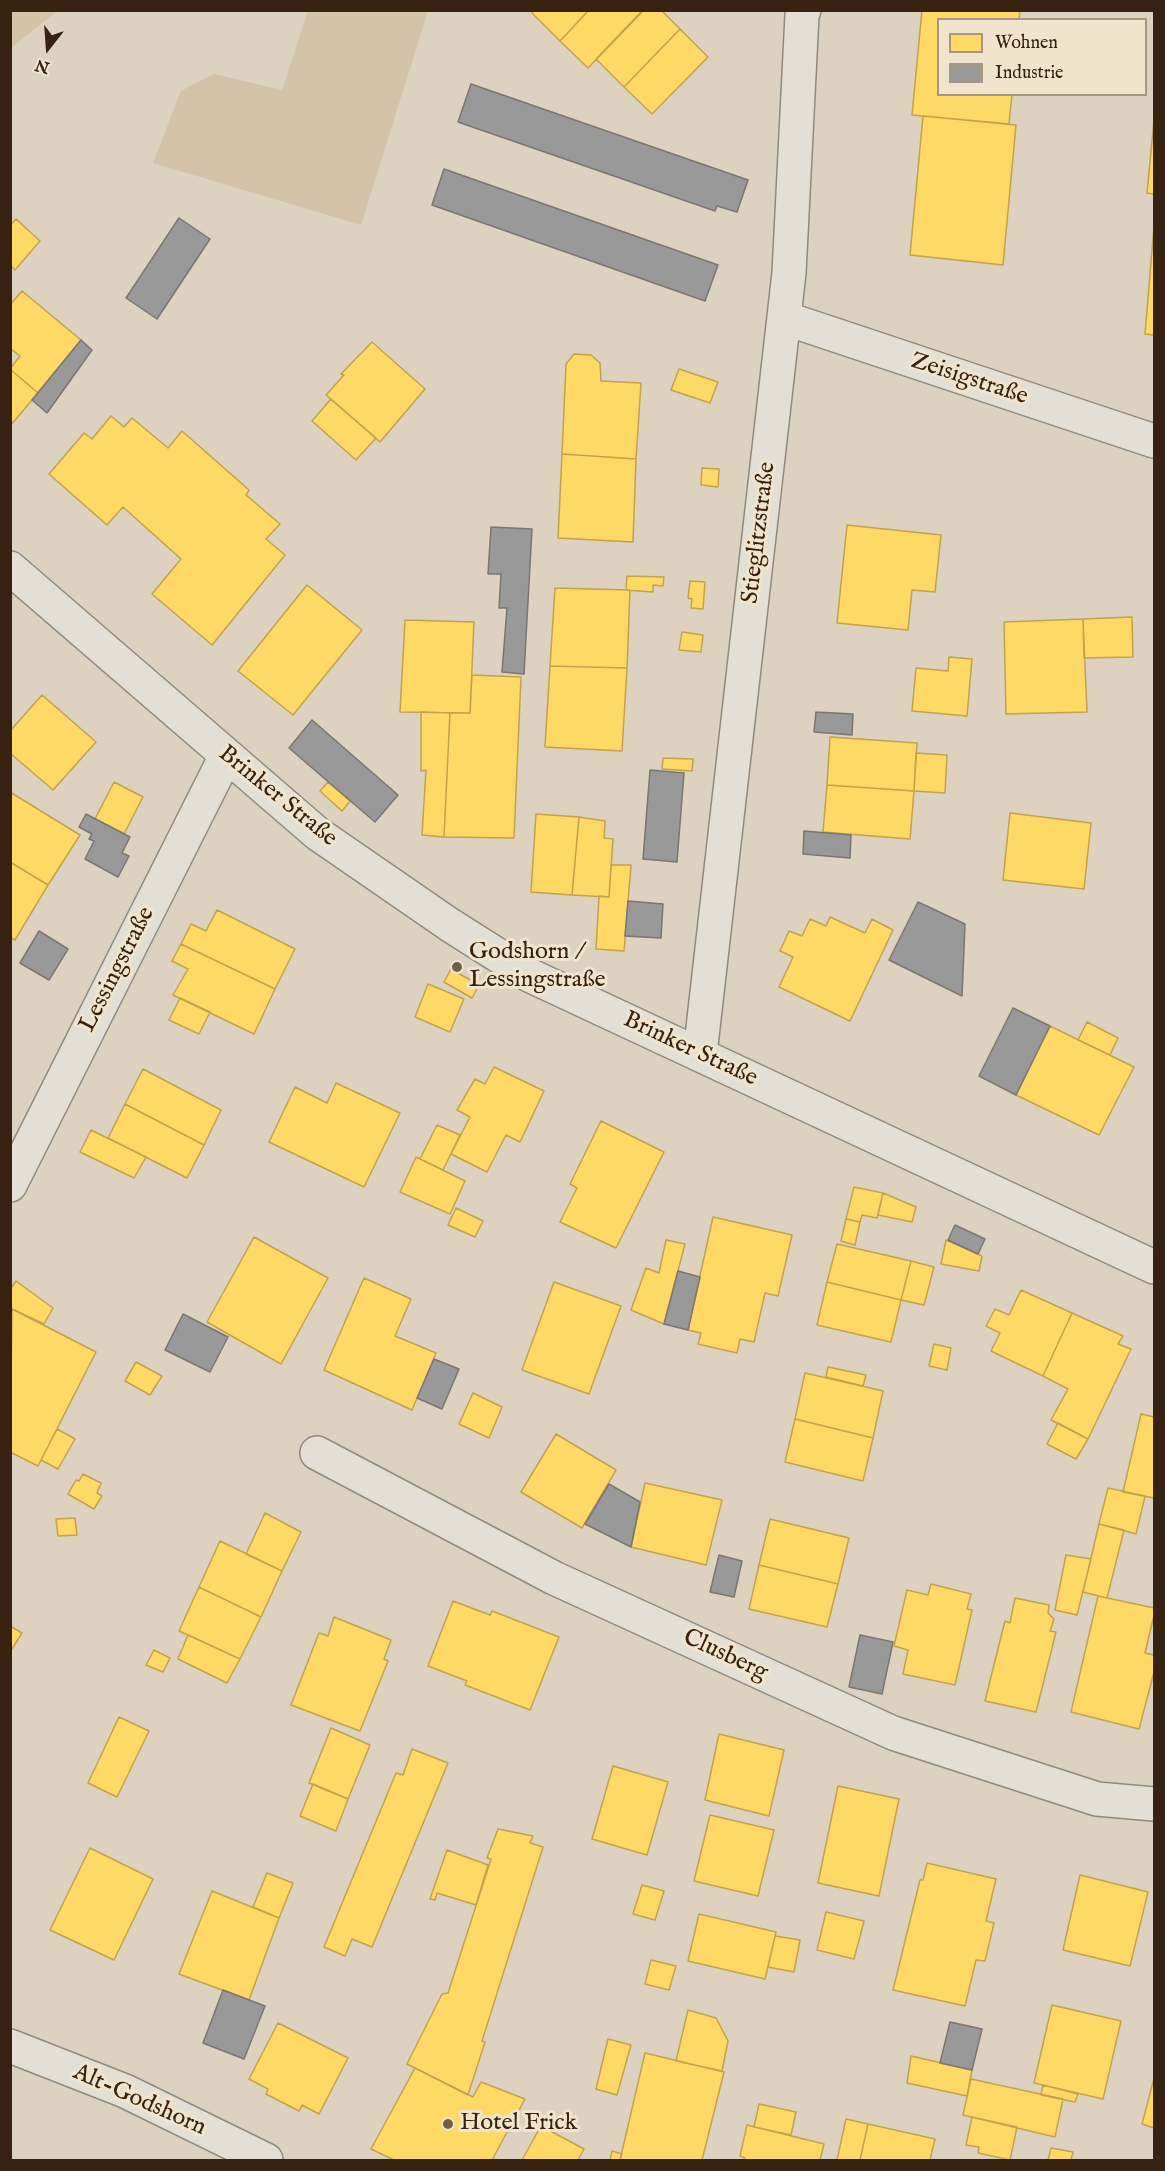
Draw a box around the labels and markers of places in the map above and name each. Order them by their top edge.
place label: Godshorn / Lessingstraße [469,939,606,995]
marker: Godshorn / Lessingstraße [450,960,464,974]
place label: Hotel Frick [460,2110,577,2138]
marker: Hotel Frick [441,2117,455,2131]

